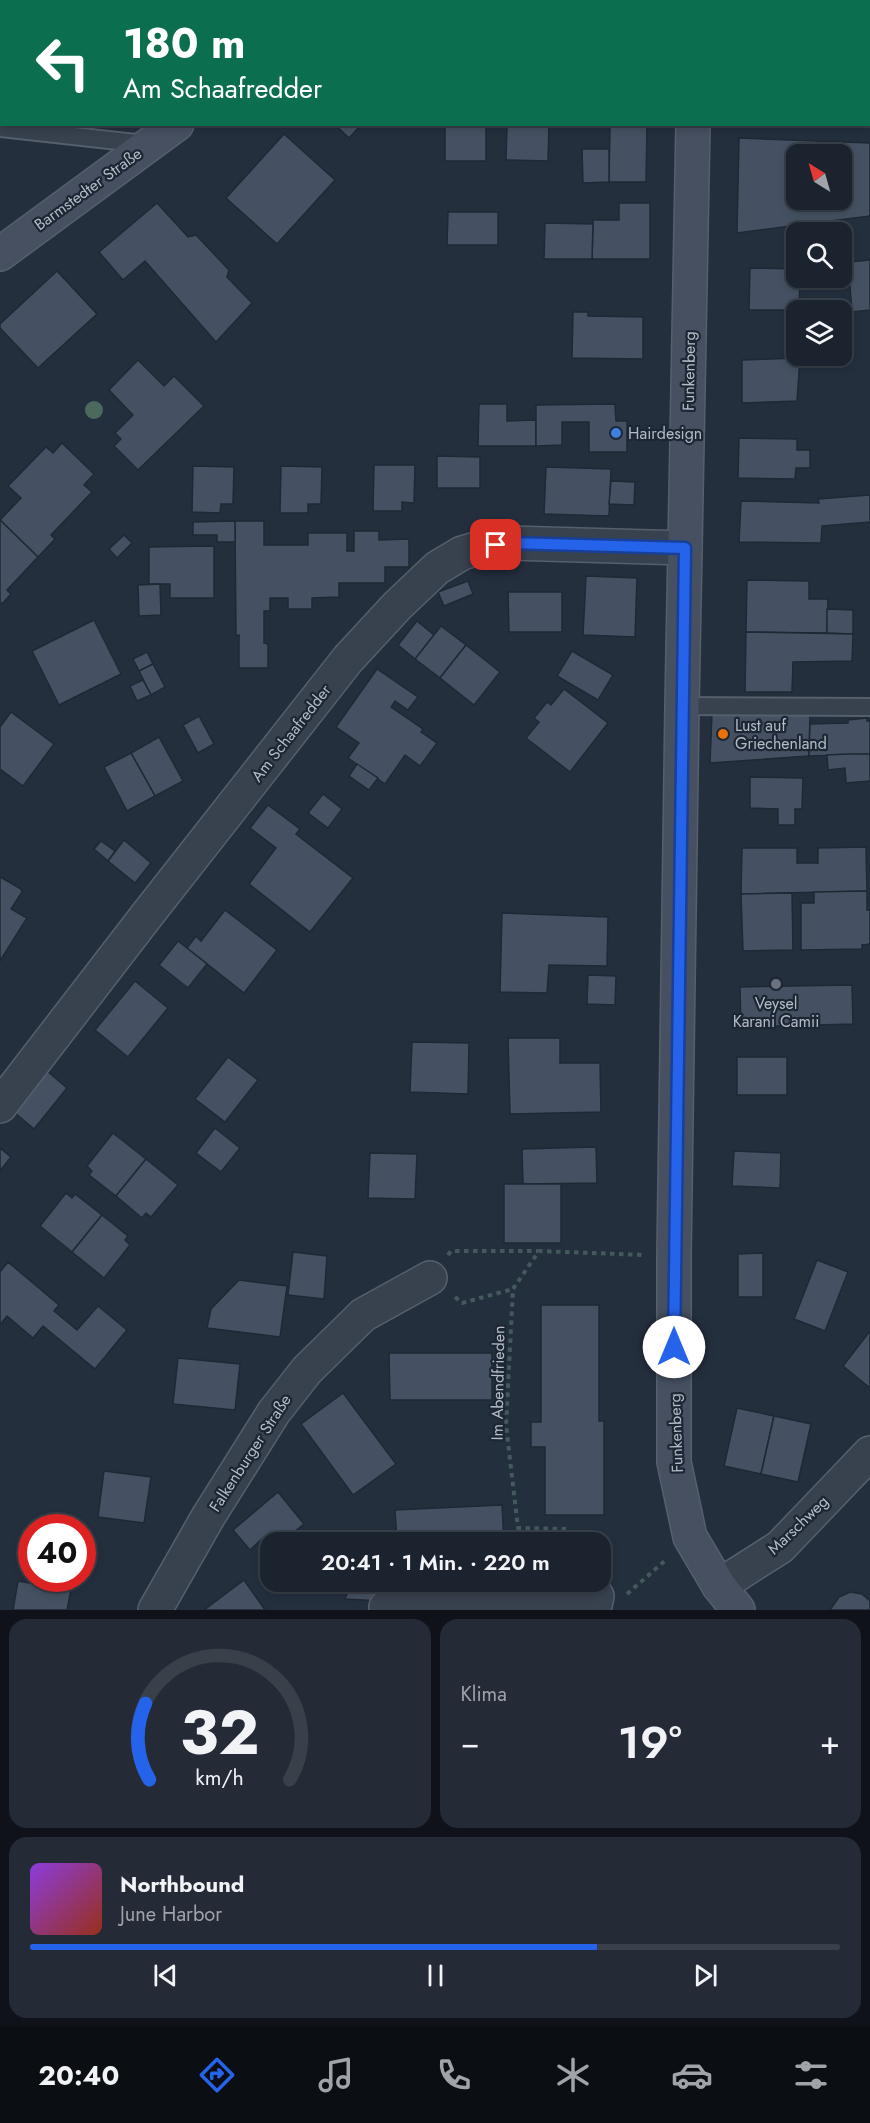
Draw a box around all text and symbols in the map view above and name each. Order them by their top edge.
text: 180 m [123,13,246,74]
icon: left [24,24,102,102]
text: Am Schaafredder [123,69,322,108]
street label: Barmstedter Straße [30,142,146,236]
north arrow [786,144,852,210]
map controls [786,144,852,366]
button: search [786,222,852,288]
button: layers [786,300,852,366]
street label: Funkenberg [677,331,701,411]
place label: Hairdesign [628,422,702,445]
marker: Hairdesign [609,426,623,440]
pin [470,519,521,570]
icon: arrive [479,528,512,561]
street label: Am Schaafredder [246,679,337,787]
place label: Lust auf Griechenland [735,714,827,755]
marker: Lust auf Griechenland [716,727,730,741]
marker: Veysel Karani Camii [769,977,783,991]
place label: Veysel Karani Camii [733,992,819,1033]
position arrow [642,1315,706,1379]
street label: Im Abendfrieden [485,1325,511,1441]
street label: Falkenburger Straße [203,1390,297,1516]
street label: Funkenberg [663,1393,689,1473]
street label: Marschweg [762,1490,834,1560]
speed limit sign: 40 [18,1514,96,1592]
text: 20:41 · 1 Min. · 220 m [321,1546,550,1578]
text: Klima [461,1680,507,1709]
text: 32 [180,1687,260,1777]
text: 19° [618,1710,682,1775]
text: − [461,1719,480,1766]
text: + [820,1719,840,1766]
text: km/h [196,1763,244,1794]
text: Northbound [120,1868,244,1900]
text: June Harbor [120,1900,222,1929]
icon: previous [149,1959,182,1992]
icon: pause [419,1959,452,1992]
icon: next [689,1959,722,1992]
icon: directions [196,2054,238,2096]
icon: music [315,2054,357,2096]
icon: phone [433,2054,475,2096]
icon: climate [552,2054,594,2096]
icon: car [671,2054,713,2096]
icon: filters [790,2054,832,2096]
text: 20:40 [38,2056,119,2095]

